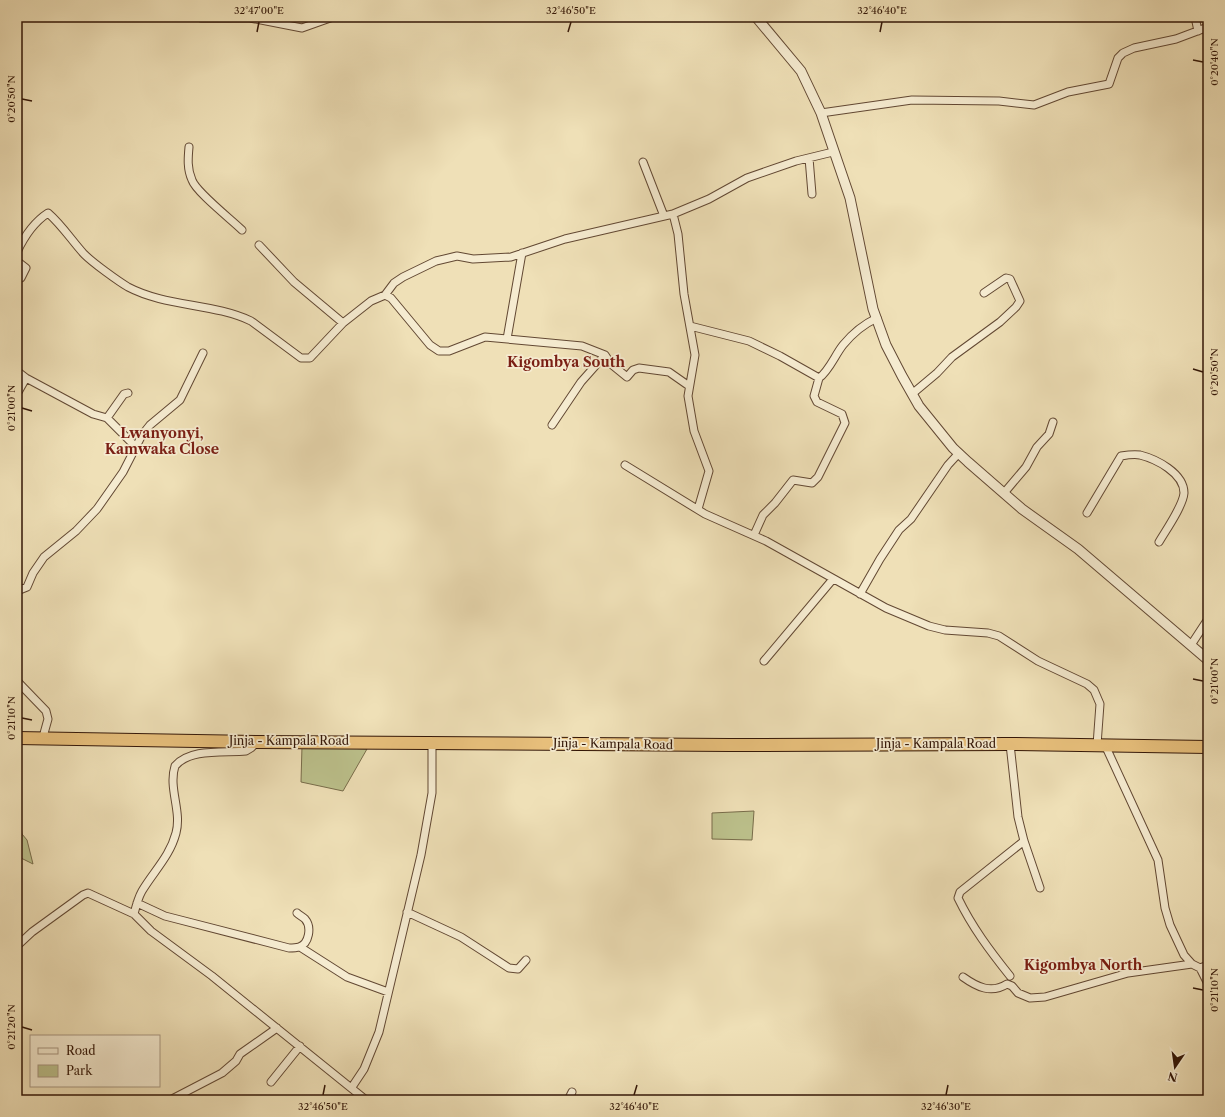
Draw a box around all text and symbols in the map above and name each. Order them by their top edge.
text: 32°47'00"E [234,4,284,17]
text: 32°46'50"E [546,4,596,17]
text: 32°46'40"E [857,4,907,17]
text: 0°20'40"N [1208,38,1221,86]
text: 0°20'50"N [5,75,18,123]
text: 0°20'50"N [1208,348,1221,396]
district label: Kigombya South [507,353,625,371]
text: 0°21'00"N [5,385,18,431]
district label: Lwanyonyi, Kamwaka Close [105,424,219,458]
text: 0°21'00"N [1208,658,1221,704]
text: 0°21'10"N [5,696,18,740]
street label: Jinja - Kampala Road [227,733,350,748]
street label: Jinja - Kampala Road [551,735,674,752]
street label: Jinja - Kampala Road [874,736,997,751]
district label: Kigombya North [1024,956,1143,974]
text: 0°21'10"N [1208,968,1221,1012]
text: 0°21'20"N [5,1004,18,1050]
legend [30,1035,160,1087]
text: Road [66,1043,96,1058]
north arrow [1155,1047,1195,1087]
text: Park [66,1063,93,1078]
text: N [1166,1069,1179,1085]
text: 32°46'50"E [298,1100,348,1113]
text: 32°46'40"E [609,1100,659,1113]
text: 32°46'30"E [921,1100,971,1113]

